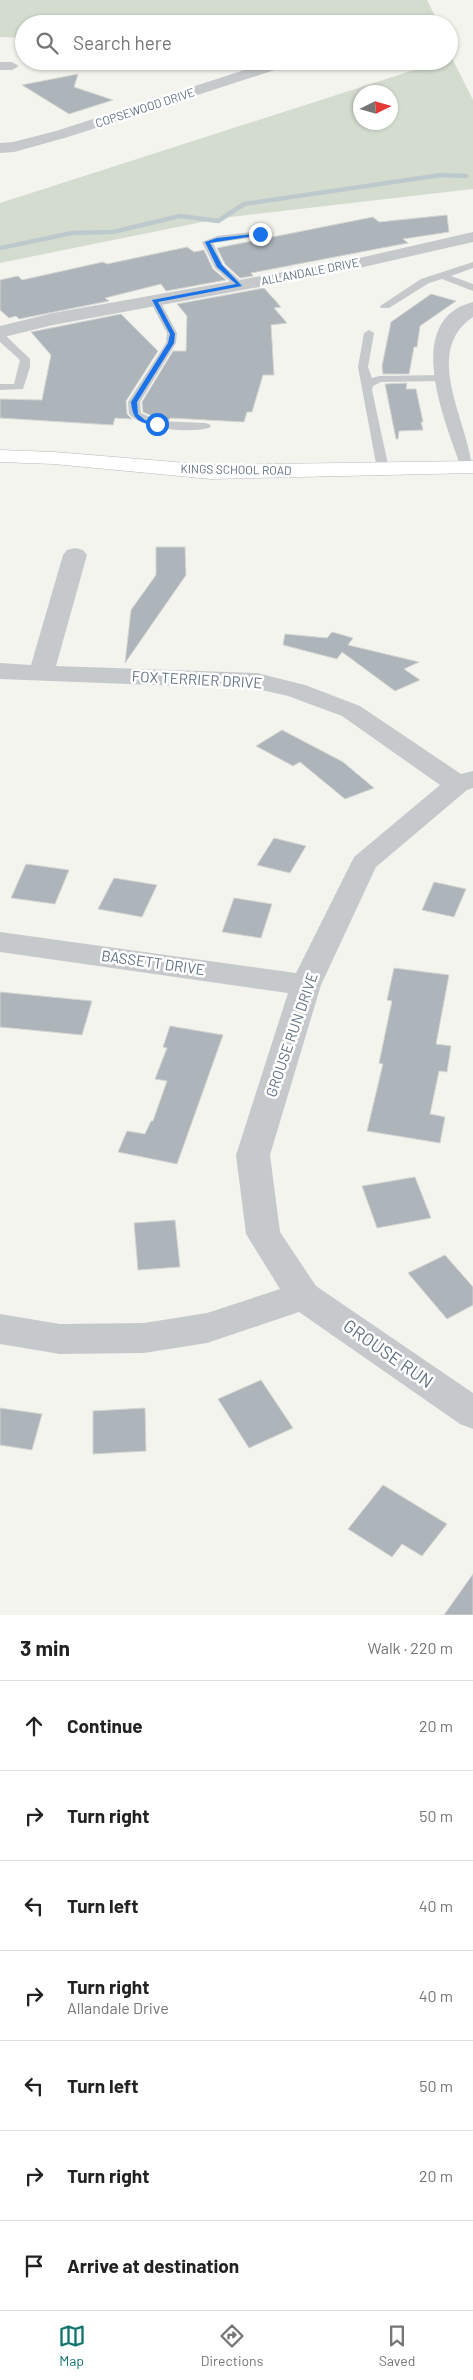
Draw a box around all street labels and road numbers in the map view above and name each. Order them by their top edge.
street label: COPSEWOOD DRIVE [93,84,196,130]
street label: ALLANDALE DRIVE [260,255,360,287]
street label: KINGS SCHOOL ROAD [180,461,292,477]
street label: FOX TERRIER DRIVE [131,667,263,691]
street label: BASSETT DRIVE [100,946,206,978]
street label: GROUSE RUN DRIVE [261,970,321,1099]
street label: GROUSE RUN [339,1314,438,1392]

